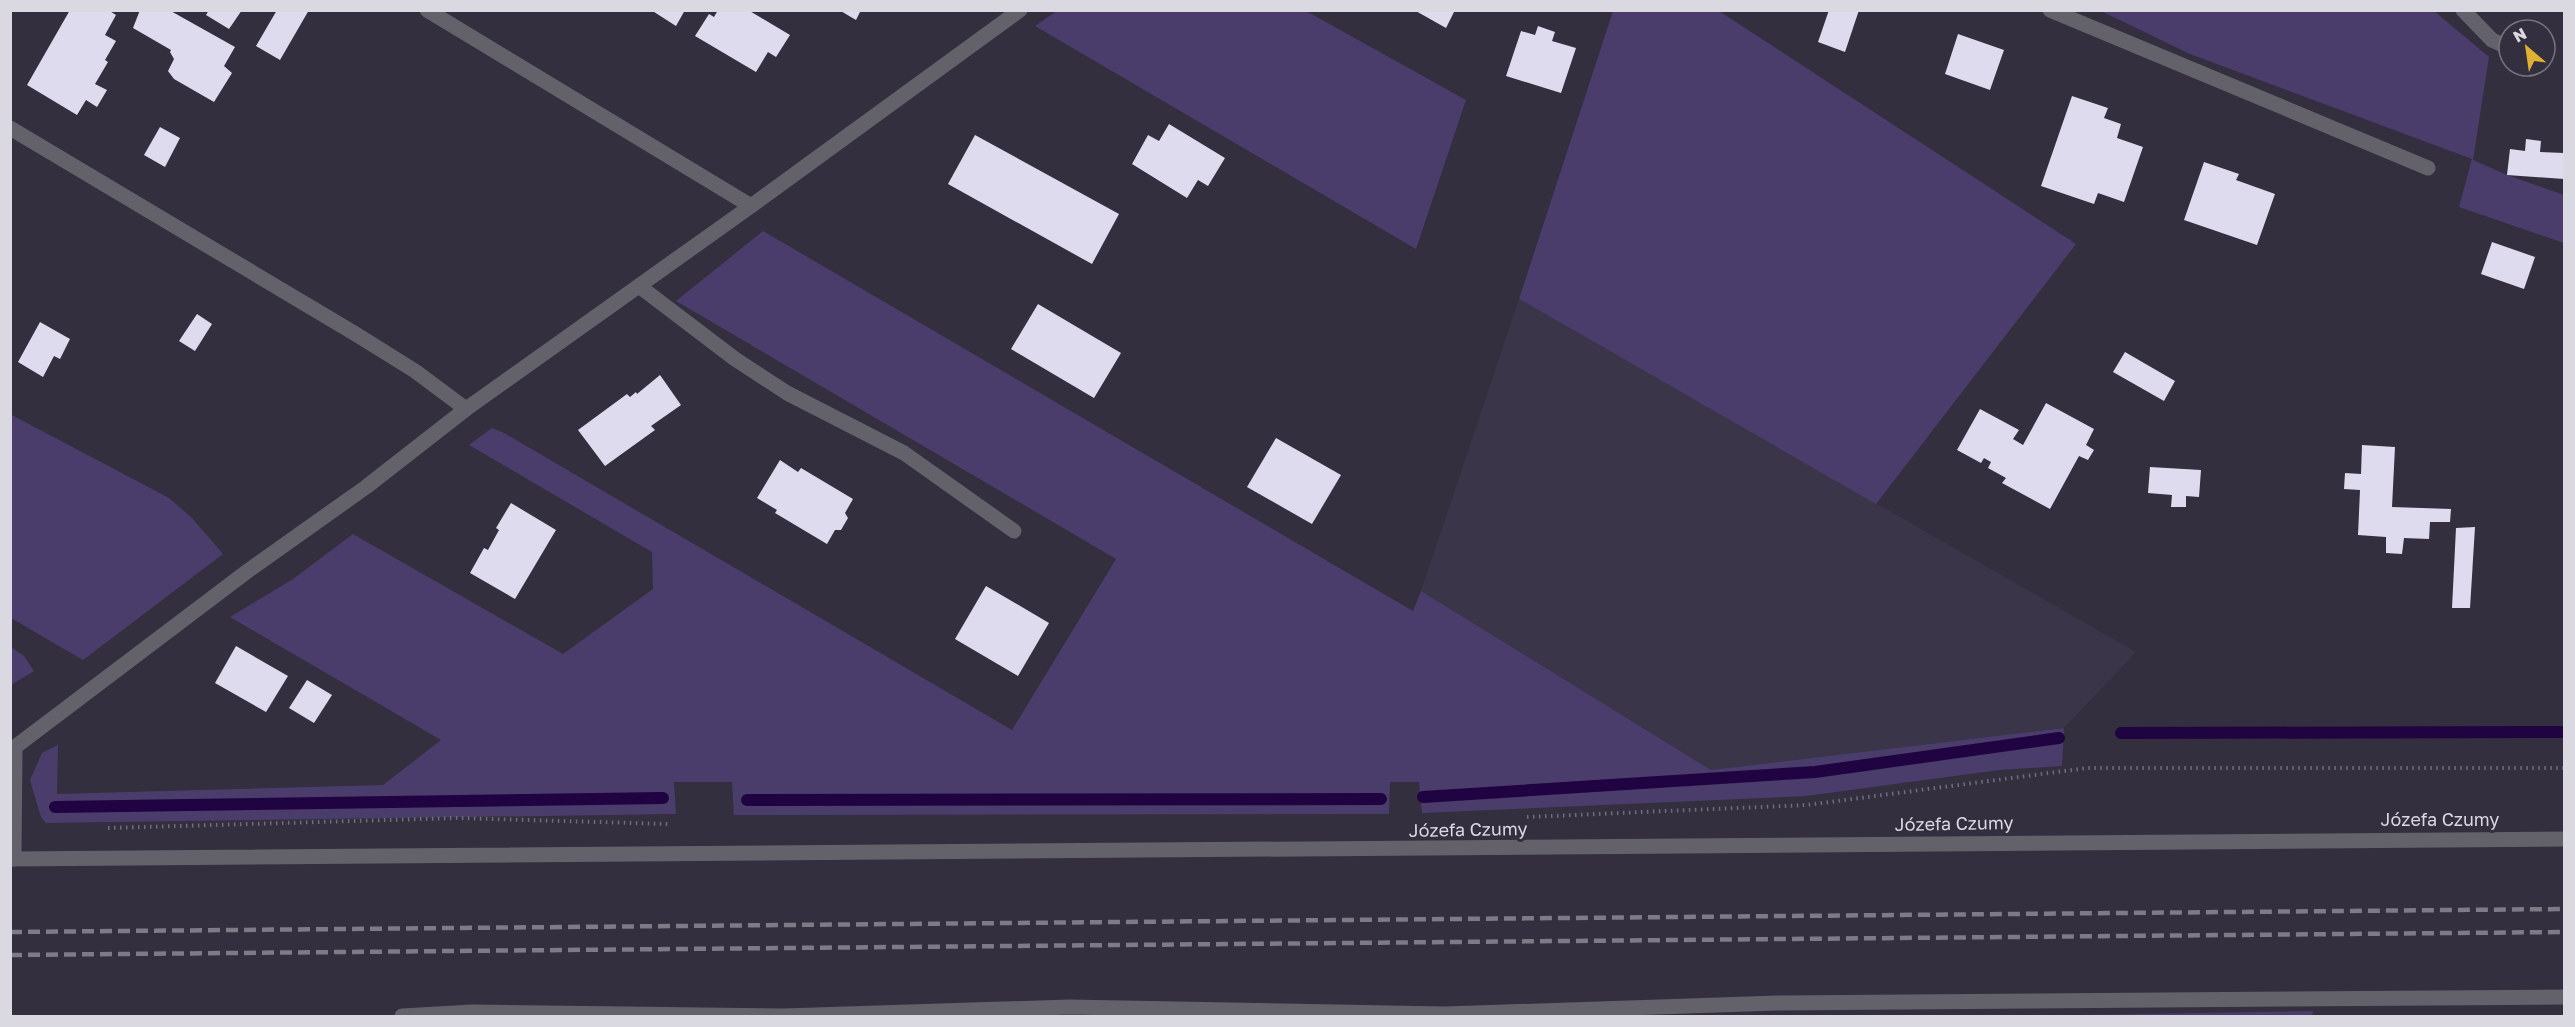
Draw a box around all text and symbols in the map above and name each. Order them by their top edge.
north arrow [2497,18,2557,78]
text: N [2510,23,2530,47]
street label: Józefa Czumy [2381,808,2499,830]
street label: Józefa Czumy [1894,811,2014,835]
street label: Józefa Czumy [1408,817,1528,841]

